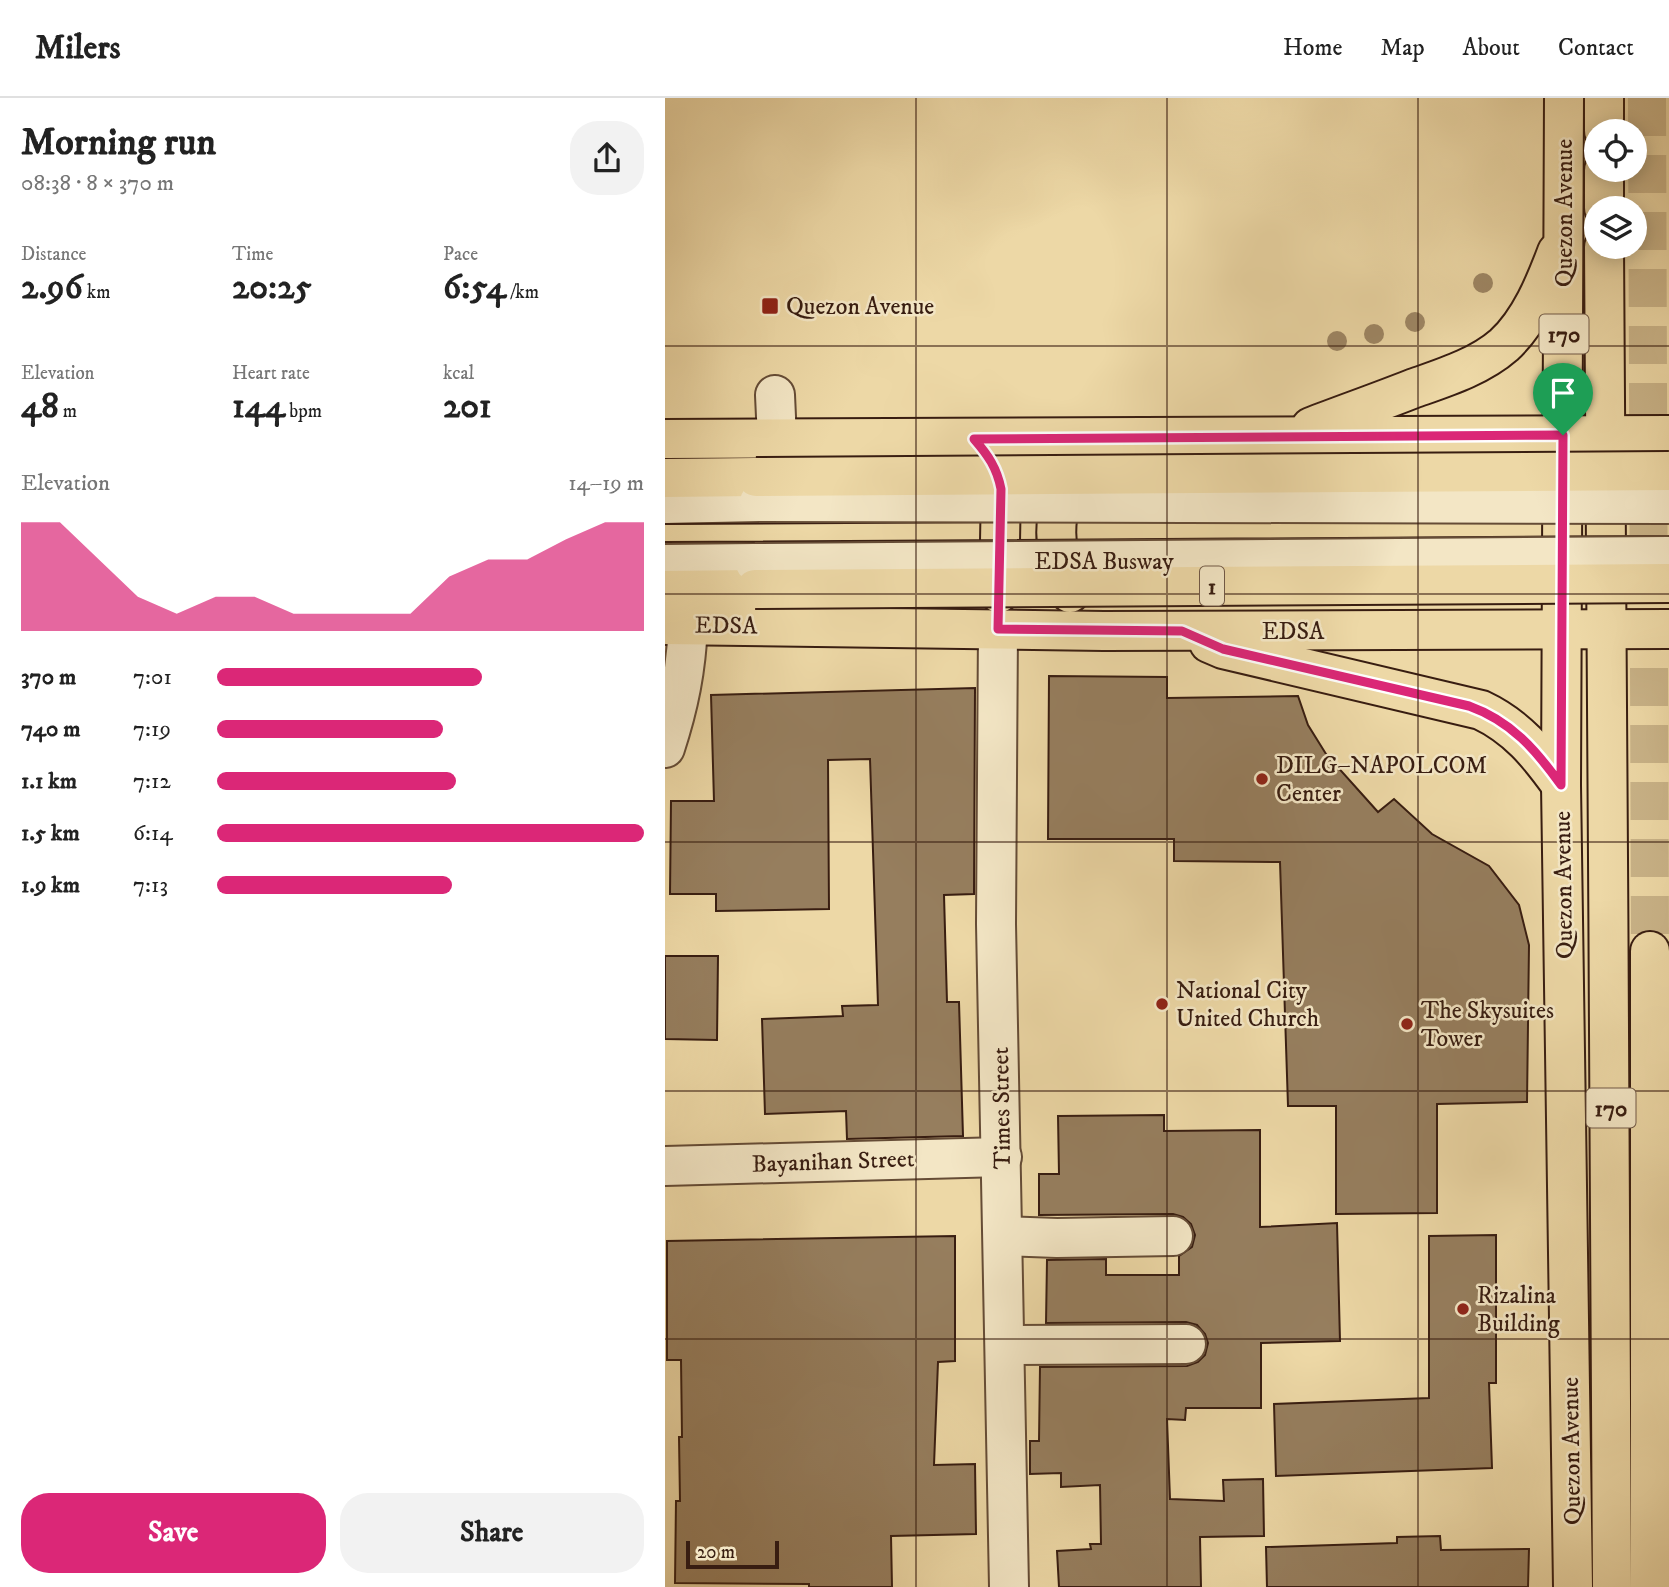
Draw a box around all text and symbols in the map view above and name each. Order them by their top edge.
text: Milers [35,28,120,69]
text: Home [1283,33,1342,63]
text: Map [1380,33,1425,63]
text: About [1463,33,1520,63]
text: Contact [1558,33,1634,63]
text: Morning run [21,119,216,167]
map controls [1584,119,1647,259]
button: locate [1584,119,1647,182]
button: share [570,121,644,195]
street label: Quezon Avenue [1550,139,1580,287]
text: 08:38 · 8 × 370 m [21,169,174,198]
button: layers [1584,196,1647,259]
text: Distance [21,243,86,266]
text: Time [232,243,273,266]
text: Pace [443,243,478,266]
text: 2.96 [21,266,83,310]
text: 20:25 [232,266,312,310]
text: 6:54 [443,266,506,310]
text: km [83,281,110,304]
text: /km [506,281,539,304]
place label: Quezon Avenue [786,292,934,322]
marker: Quezon Avenue [760,296,780,316]
road number: 170 [1539,314,1588,354]
text: Elevation [21,362,95,385]
text: Heart rate [232,362,310,385]
text: kcal [443,362,474,385]
pin [1533,363,1593,435]
icon: arrive [1544,374,1582,412]
text: 48 [21,385,59,429]
text: 144 [232,385,285,429]
text: 201 [443,385,492,429]
text: m [59,400,77,423]
text: bpm [285,400,322,423]
text: Elevation [21,469,110,498]
text: 14–19 m [568,469,644,498]
street label: EDSA Busway [1034,547,1174,577]
road number: 1 [1200,566,1224,606]
street label: EDSA [694,610,758,642]
street label: EDSA [1262,617,1325,647]
text: 370 m [21,663,76,692]
text: 7:01 [133,663,172,692]
text: 740 m [21,715,81,744]
text: 7:19 [133,715,171,744]
place label: DILG–NAPOLCOM Center [1276,751,1487,809]
text: 1.1 km [21,767,77,796]
text: 7:12 [133,767,171,796]
marker: DILG–NAPOLCOM Center [1254,771,1270,787]
street label: Quezon Avenue [1548,811,1580,959]
text: 1.5 km [21,819,80,848]
text: 6:14 [133,819,173,848]
text: 1.9 km [21,871,80,900]
text: 7:13 [133,871,168,900]
place label: National City United Church [1176,976,1320,1034]
marker: National City United Church [1154,996,1170,1012]
place label: The Skysuites Tower [1421,996,1554,1054]
marker: The Skysuites Tower [1399,1016,1415,1032]
street label: Times Street [986,1046,1018,1169]
road number: 170 [1587,1088,1635,1128]
street label: Bayanihan Street [751,1144,915,1180]
place label: Rizalina Building [1477,1281,1560,1339]
marker: Rizalina Building [1455,1301,1471,1317]
street label: Quezon Avenue [1556,1377,1588,1525]
button: Save [21,1493,326,1573]
button: Share [340,1493,644,1573]
scale bar [686,1538,779,1570]
text: 20 m [697,1541,735,1564]

